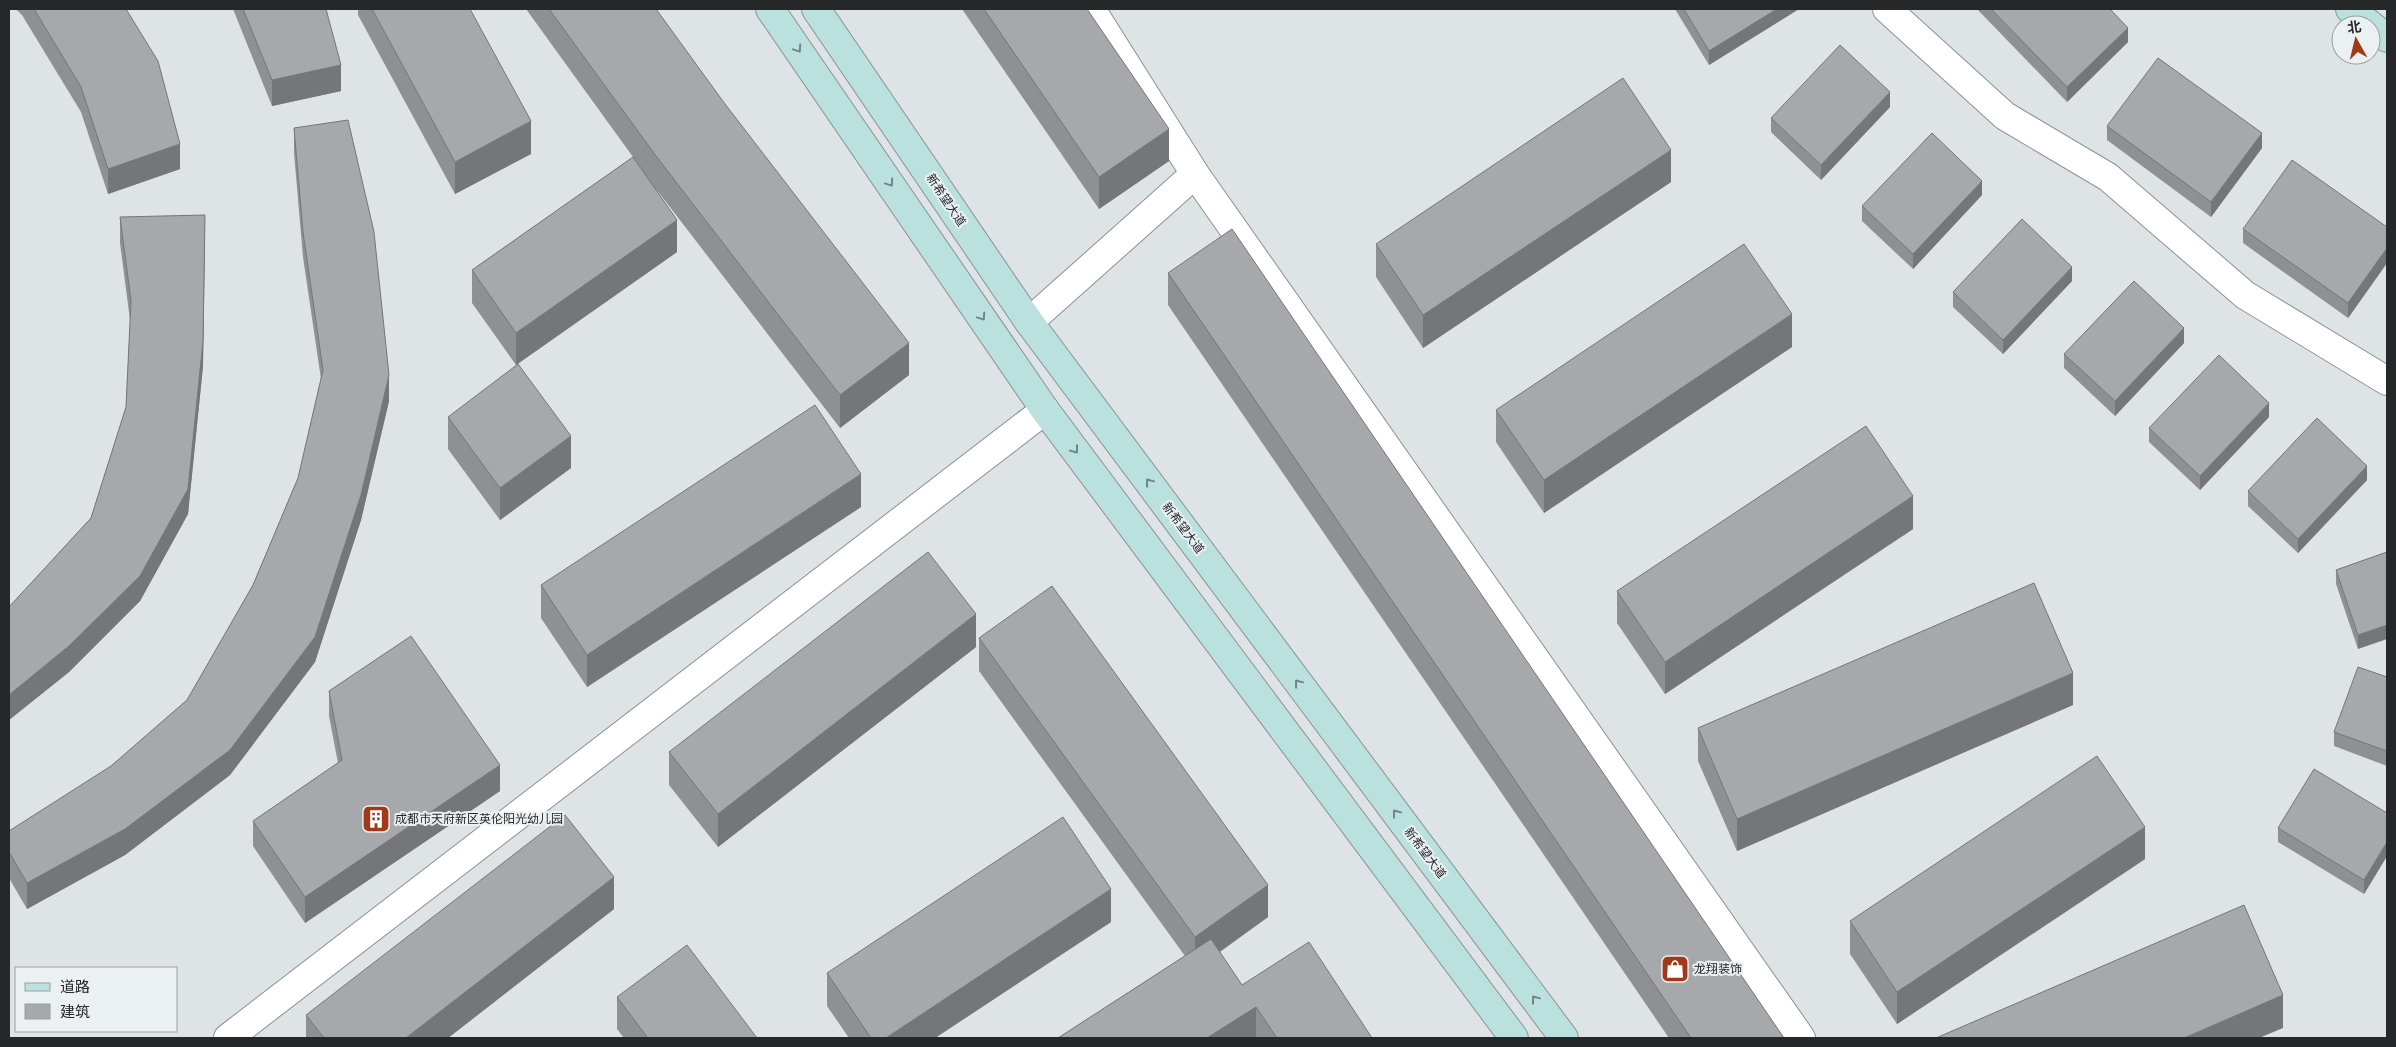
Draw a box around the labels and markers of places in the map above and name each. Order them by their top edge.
building icon: 成都市天府新区英伦阳光幼儿园 [361,804,391,834]
place label: 成都市天府新区英伦阳光幼儿园 [395,812,563,826]
shop icon: 龙翔装饰 [1660,954,1690,984]
place label: 龙翔装饰 [1694,962,1742,976]

